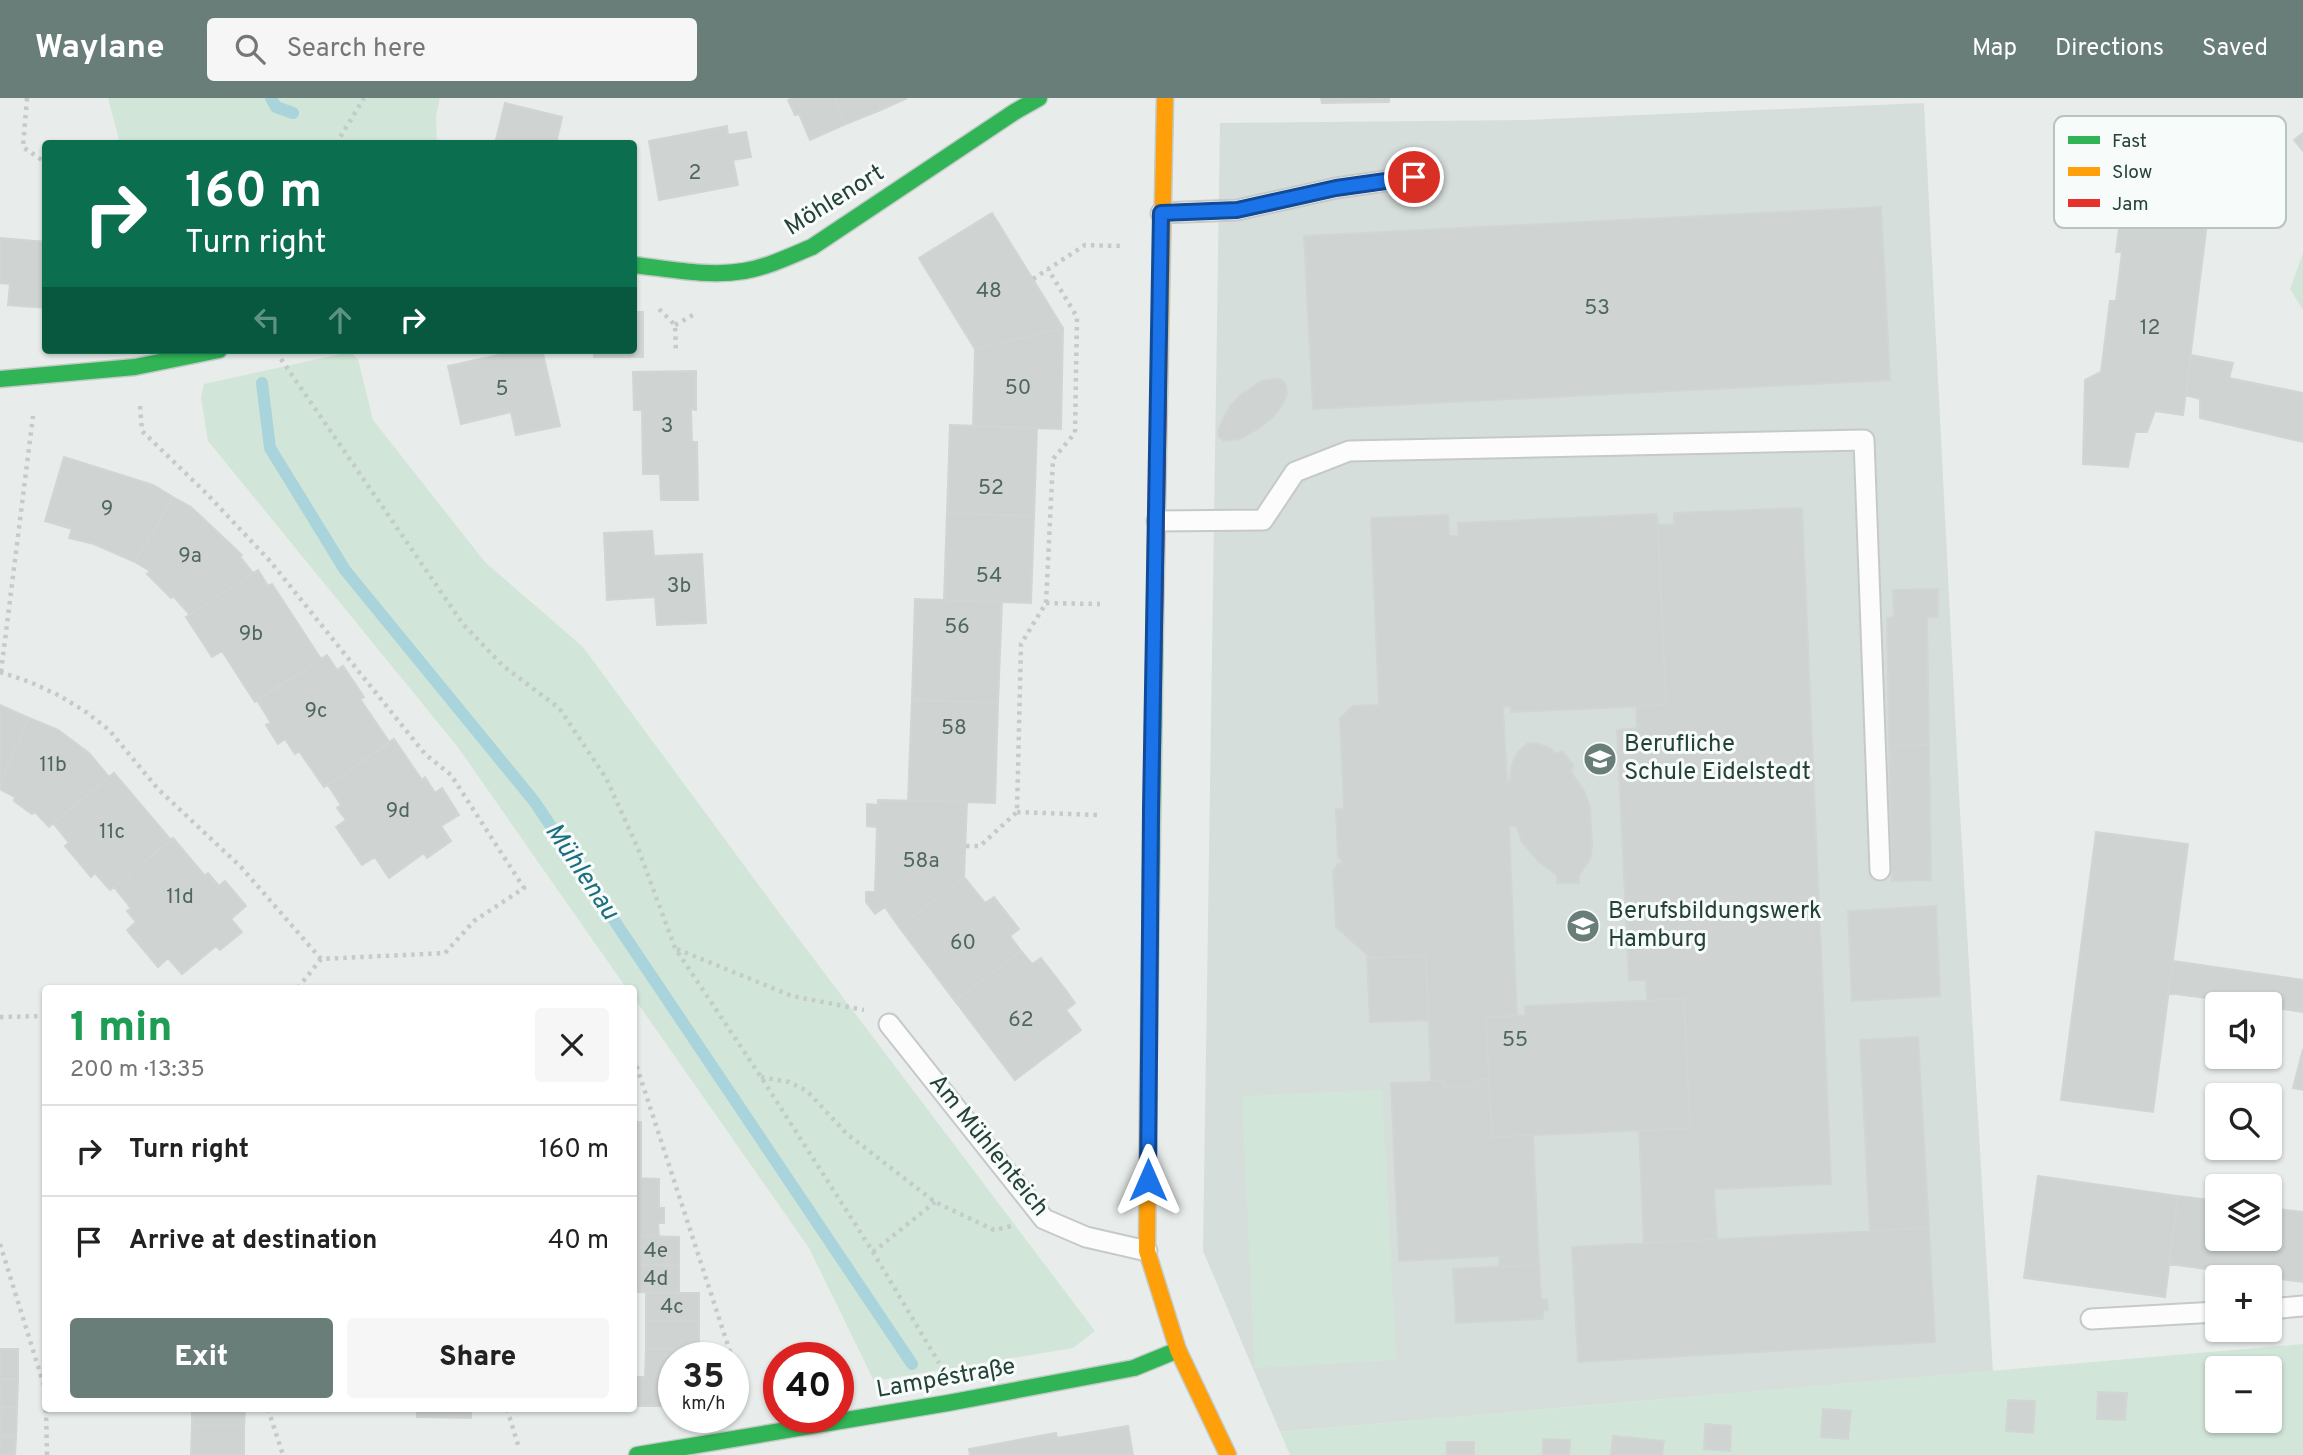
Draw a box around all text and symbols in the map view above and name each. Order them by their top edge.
search box [207,18,697,81]
text: Waylane [35,28,165,70]
icon: search [231,30,269,68]
text: Search here [287,33,426,66]
text: Map [1972,34,2017,64]
text: Directions [2055,34,2164,64]
text: Saved [2202,34,2268,64]
legend [2054,116,2286,228]
text: Fast [2112,130,2147,154]
pin [1384,147,1444,207]
icon: arrive [1395,158,1433,196]
street label: Möhlenort [780,159,890,243]
house number: 2 [689,160,701,187]
text: Slow [2112,161,2152,185]
text: 160 m [185,163,322,225]
icon: right [70,168,161,259]
text: Jam [2112,193,2149,217]
text: Turn right [185,224,327,264]
house number: 48 [976,278,1002,305]
house number: 53 [1584,295,1610,322]
icon: left [248,301,286,339]
icon: ahead [321,301,359,339]
icon: right [394,301,432,339]
house number: 12 [2140,315,2160,342]
house number: 50 [1005,375,1031,402]
house number: 5 [495,376,509,403]
house number: 3 [661,413,673,440]
house number: 52 [978,475,1004,502]
house number: 9 [101,496,113,523]
house number: 9a [178,543,202,570]
house number: 54 [976,563,1002,590]
house number: 3b [667,573,691,600]
house number: 56 [944,614,970,641]
house number: 9b [239,621,263,648]
house number: 9c [304,698,328,725]
house number: 58 [941,715,967,742]
place label: Berufliche Schule Eidelstedt [1624,730,1811,788]
school or university icon: Berufliche Schule Eidelstedt [1581,740,1619,778]
house number: 11b [39,752,67,779]
house number: 9d [386,798,410,825]
water label: Mühlenau [537,817,626,928]
house number: 11c [99,819,125,846]
house number: 58a [902,848,940,875]
house number: 11d [166,884,194,911]
place label: Berufsbildungswerk Hamburg [1608,897,1822,955]
school or university icon: Berufsbildungswerk Hamburg [1564,907,1602,945]
house number: 60 [950,930,976,957]
map controls [2205,992,2282,1433]
button: sound [2205,992,2282,1069]
text: 1 min [70,1003,173,1056]
house number: 62 [1008,1007,1034,1034]
button: close [535,1008,609,1082]
house number: 55 [1502,1027,1528,1054]
text: 200 m · 13:35 [70,1056,205,1085]
street label: Am Mühlenteich [921,1069,1055,1223]
button: search [2205,1083,2282,1160]
icon: right [70,1132,108,1170]
text: Turn right [129,1134,249,1167]
text: 160 m [539,1134,609,1167]
position arrow [1111,1143,1185,1217]
button: layers [2205,1174,2282,1251]
icon: arrive [70,1223,108,1261]
text: Arrive at destination [129,1225,377,1258]
text: 40 m [548,1225,609,1258]
house number: 4e [644,1238,668,1265]
button: + [2205,1265,2282,1342]
house number: 4d [644,1266,668,1293]
house number: 4c [660,1294,684,1321]
button: Exit [70,1318,333,1398]
button: Share [347,1318,609,1398]
speed limit sign: 40 [763,1342,854,1433]
street label: Lampéstraße [874,1352,1018,1406]
text: 35 [682,1356,725,1400]
button: − [2205,1356,2282,1433]
text: km/h [682,1393,725,1416]

